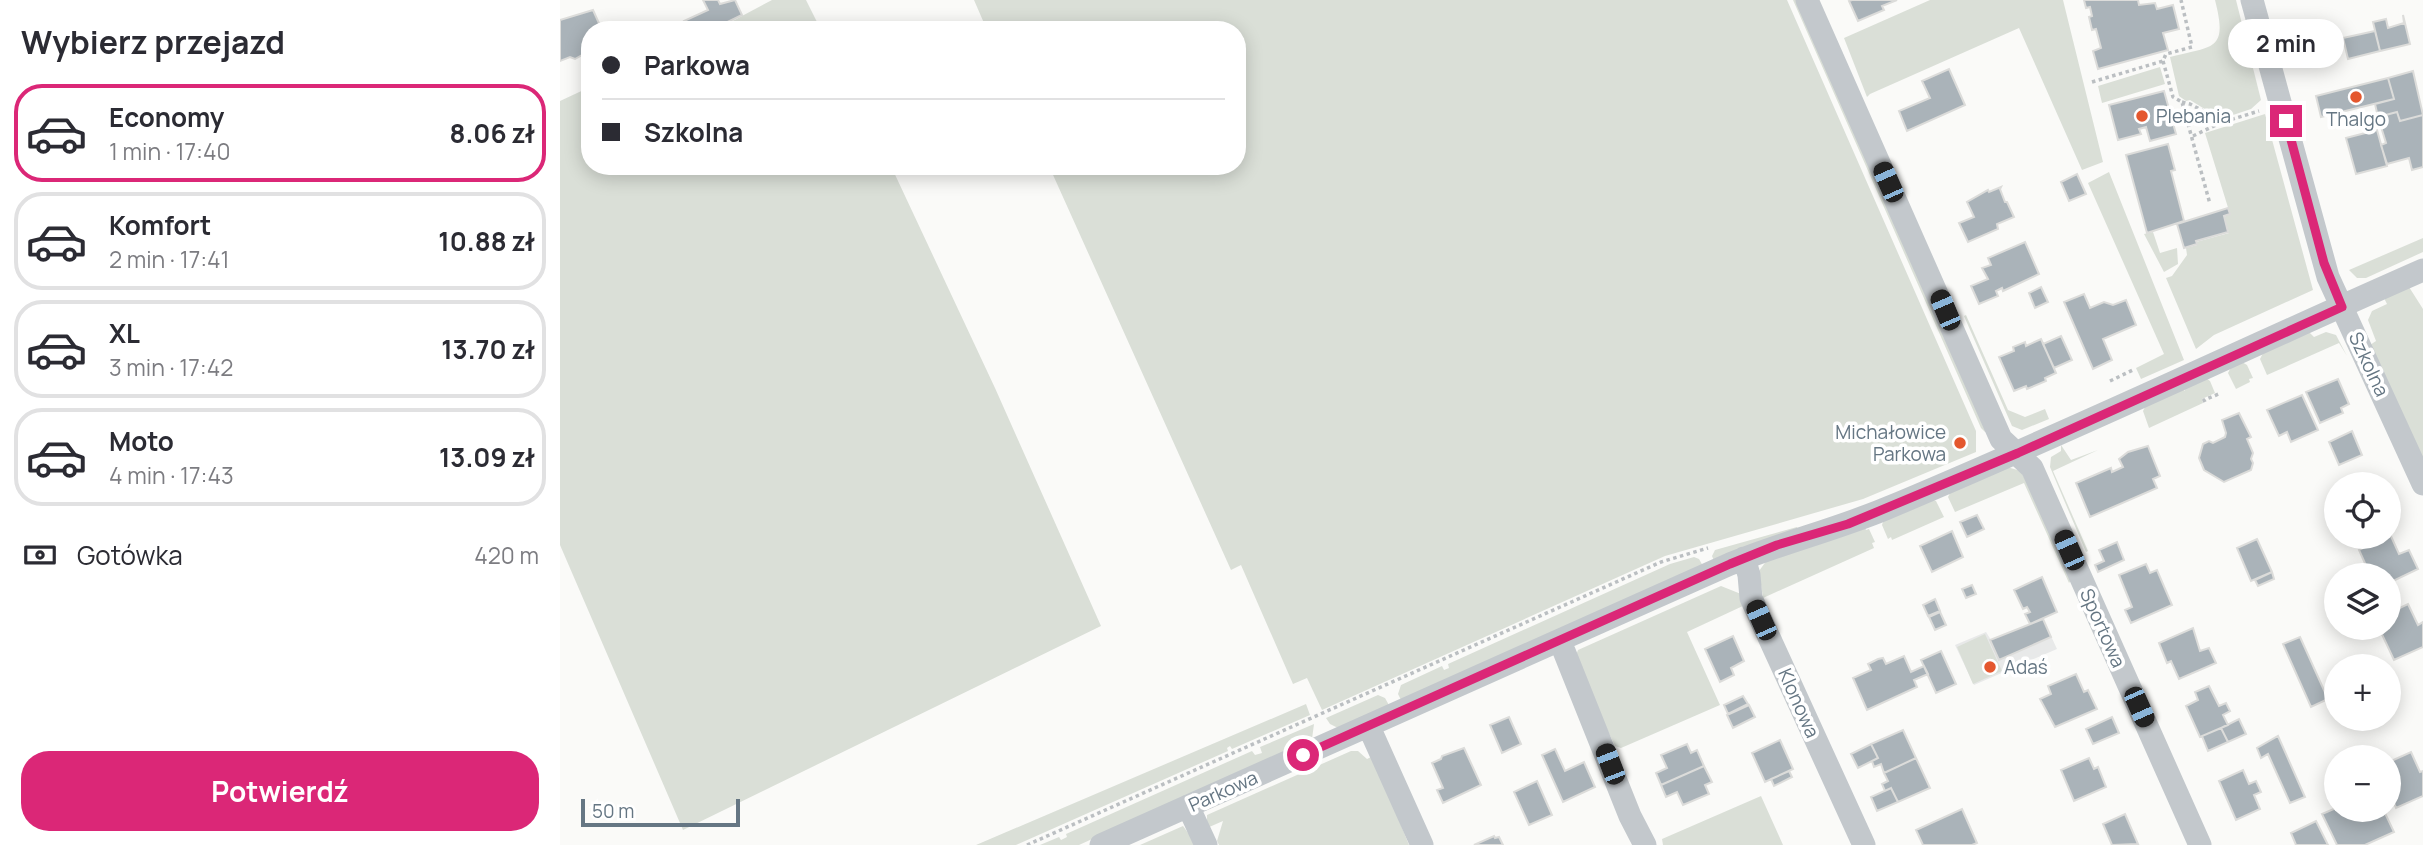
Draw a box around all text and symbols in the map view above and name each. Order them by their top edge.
callout: 2 min [2228,19,2344,68]
text: Wybierz przejazd [21,20,285,64]
text: 2 min [2256,27,2316,59]
text: Parkowa [644,47,750,83]
marker: Thalgo [2348,89,2364,105]
text: Economy [109,99,224,135]
icon: car [25,102,88,165]
place label: Plebania [2156,103,2231,129]
route end [2270,105,2302,137]
place label: Thalgo [2326,106,2386,132]
marker: Plebania [2134,108,2150,124]
text: Szkolna [644,114,743,150]
text: 8.06 zł [450,115,535,151]
text: 1 min · 17:40 [109,135,231,167]
car [1870,159,1907,205]
text: Komfort [109,207,211,243]
icon: car [25,210,88,273]
text: 10.88 zł [438,223,535,259]
text: 2 min · 17:41 [109,243,230,275]
car [1928,287,1963,333]
text: XL [109,315,140,351]
icon: car [25,318,88,381]
street label: Szkolna [2343,327,2395,401]
text: 13.70 zł [441,331,535,367]
text: 3 min · 17:42 [109,351,233,383]
place label: Michałowice Parkowa [1835,419,1946,467]
text: Moto [109,423,174,459]
icon: car [25,426,88,489]
marker: Michałowice Parkowa [1952,435,1968,451]
text: 13.09 zł [439,439,535,475]
text: 4 min · 17:43 [109,459,234,491]
map controls [2324,472,2401,822]
button: locate [2324,472,2401,549]
car [2051,527,2088,573]
icon: cash [21,536,59,574]
text: Gotówka [77,537,183,573]
text: 420 m [474,539,539,571]
button: layers [2324,563,2401,640]
street label: Sportowa [2074,584,2132,672]
car [1743,597,1780,643]
place label: Adaś [2004,654,2048,680]
button: + [2324,654,2401,731]
marker: Adaś [1982,659,1998,675]
street label: Klonowa [1772,664,1826,742]
car [2121,684,2158,730]
route start [1287,739,1319,771]
car [1593,741,1628,787]
button: − [2324,745,2401,822]
button: Potwierdź [21,751,539,831]
street label: Parkowa [1184,764,1262,818]
scale bar [581,796,740,828]
text: 50 m [592,798,634,824]

